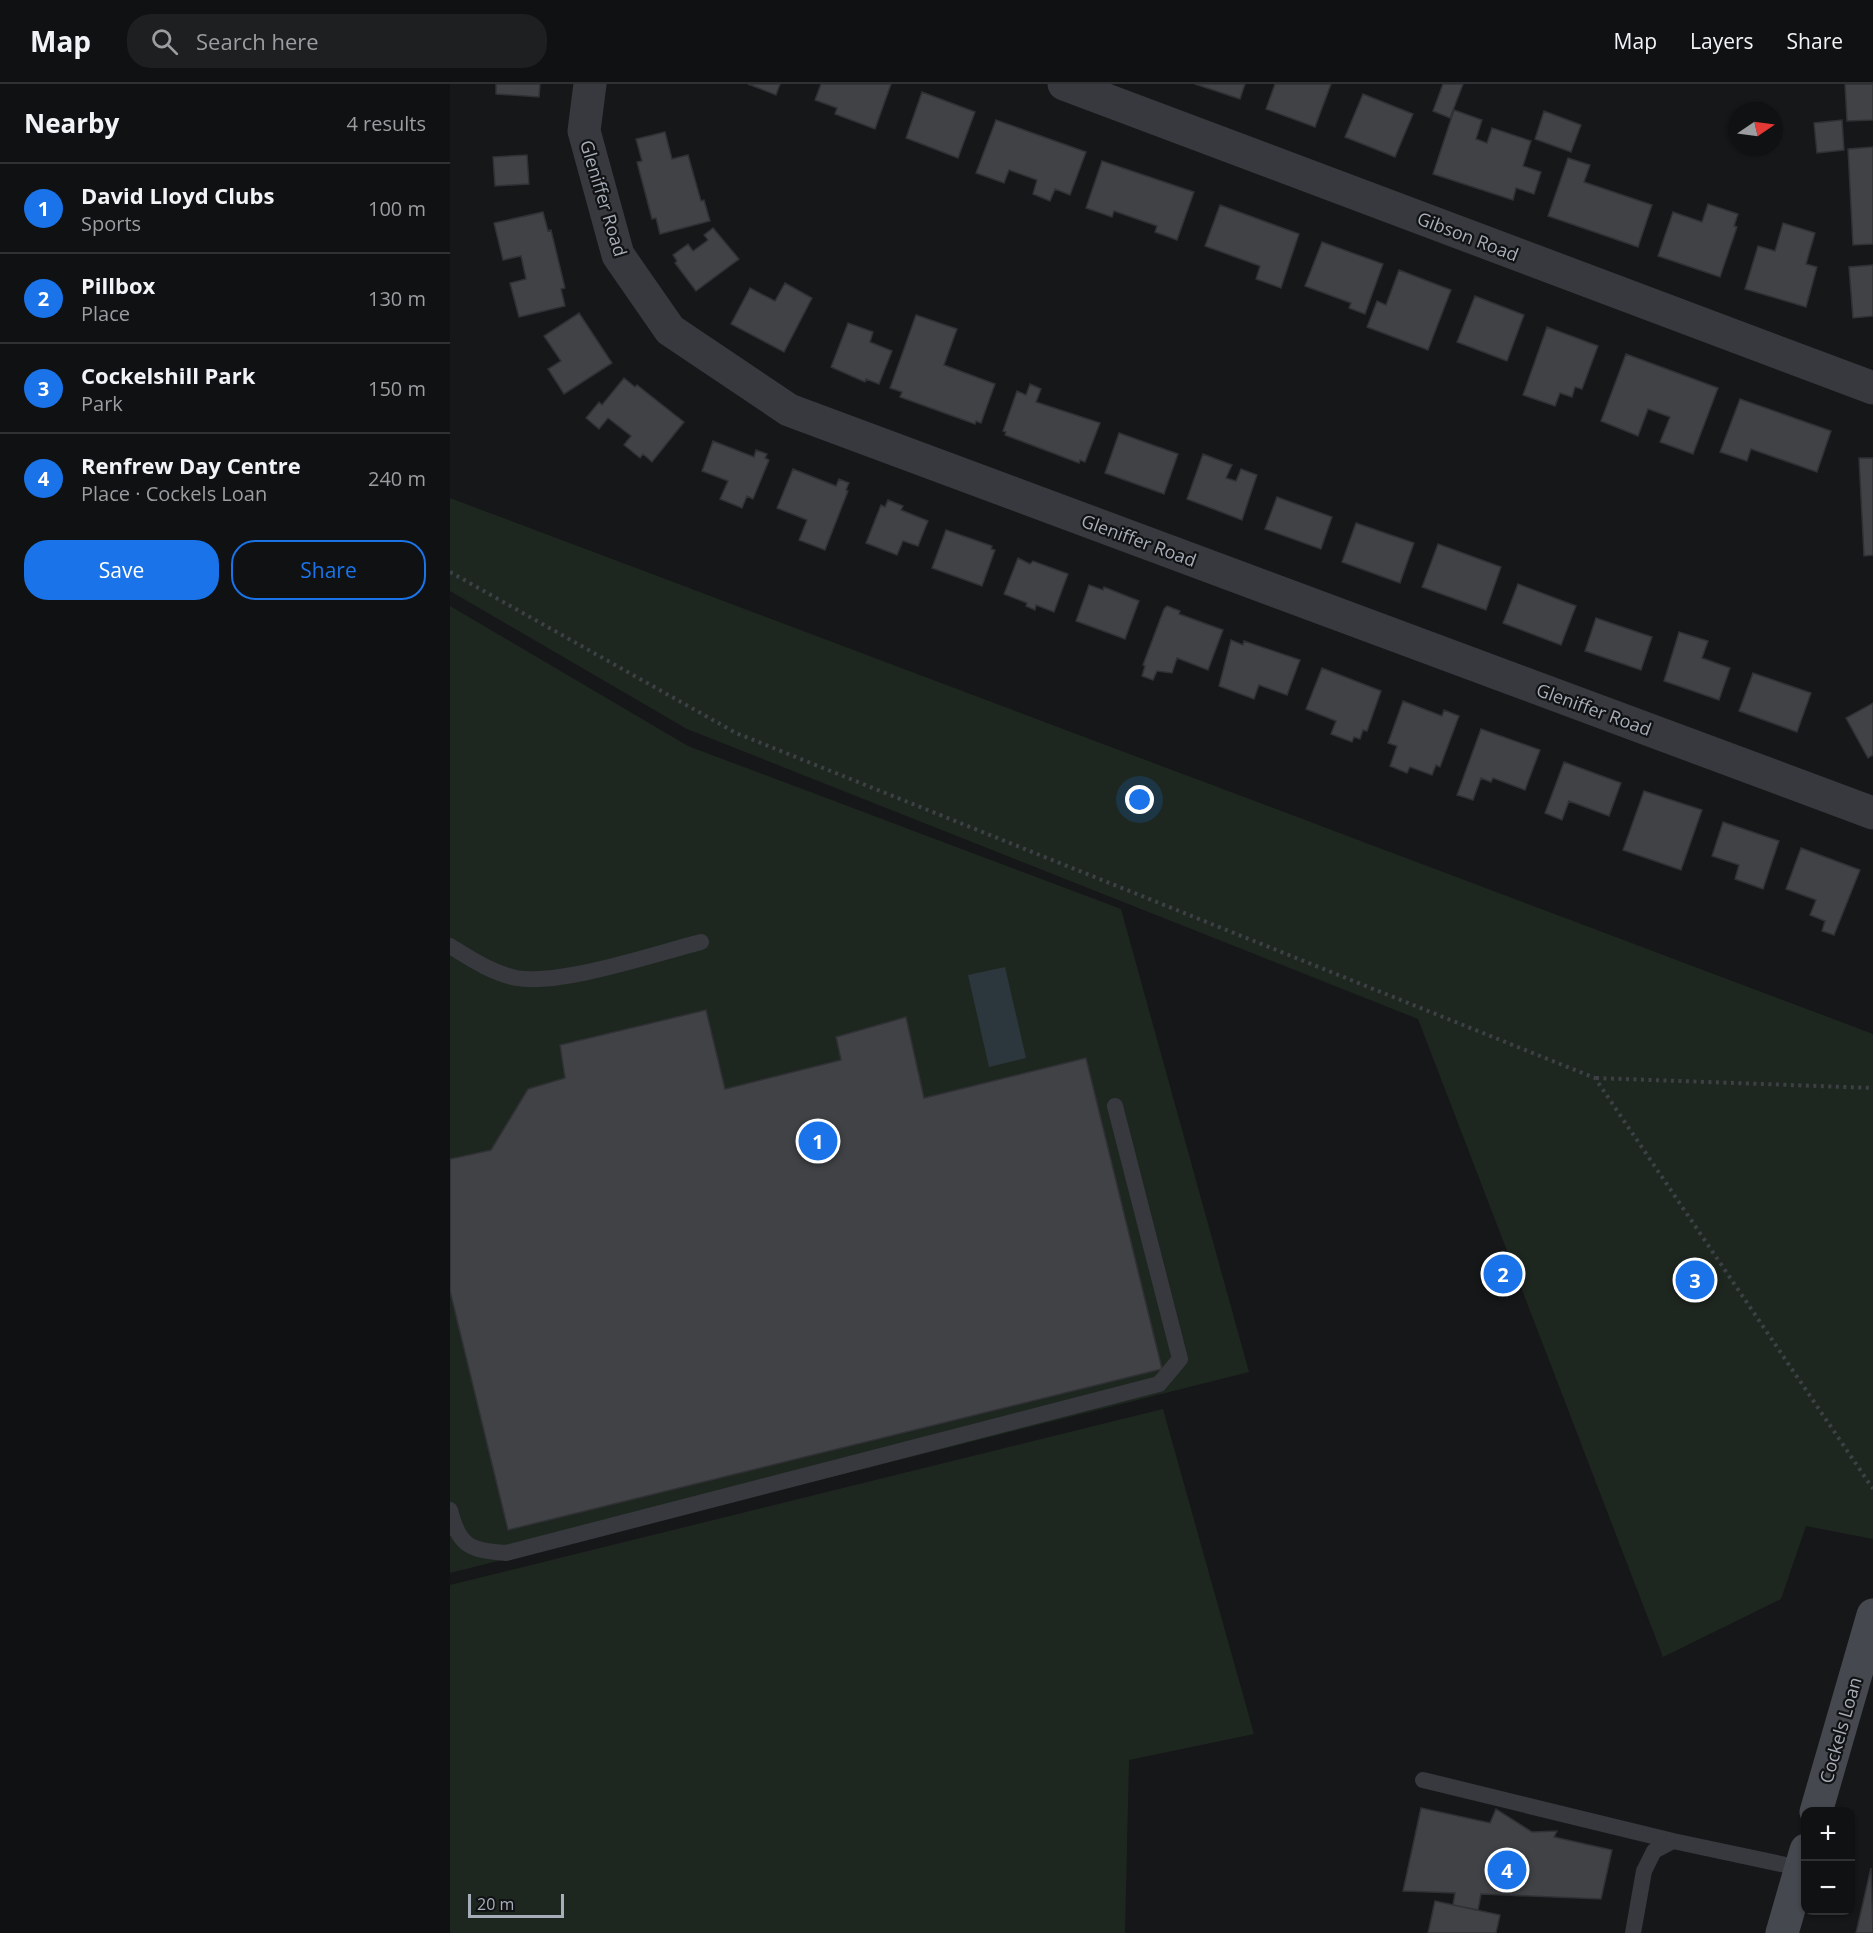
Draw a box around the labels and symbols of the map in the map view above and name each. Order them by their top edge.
north arrow [1729,102,1783,156]
street label: Gleniffer Road [575,137,633,259]
street label: Gibson Road [1414,206,1522,266]
street label: Gleniffer Road [1078,508,1200,572]
street label: Gleniffer Road [1533,677,1655,741]
your location [1125,785,1154,814]
pin: 1 [798,1118,838,1164]
pin: 2 [1484,1252,1522,1296]
pin: 3 [1676,1258,1714,1302]
street label: Cockels Loan [1813,1674,1867,1786]
pin: 4 [1488,1848,1526,1892]
scale bar [468,1891,564,1918]

